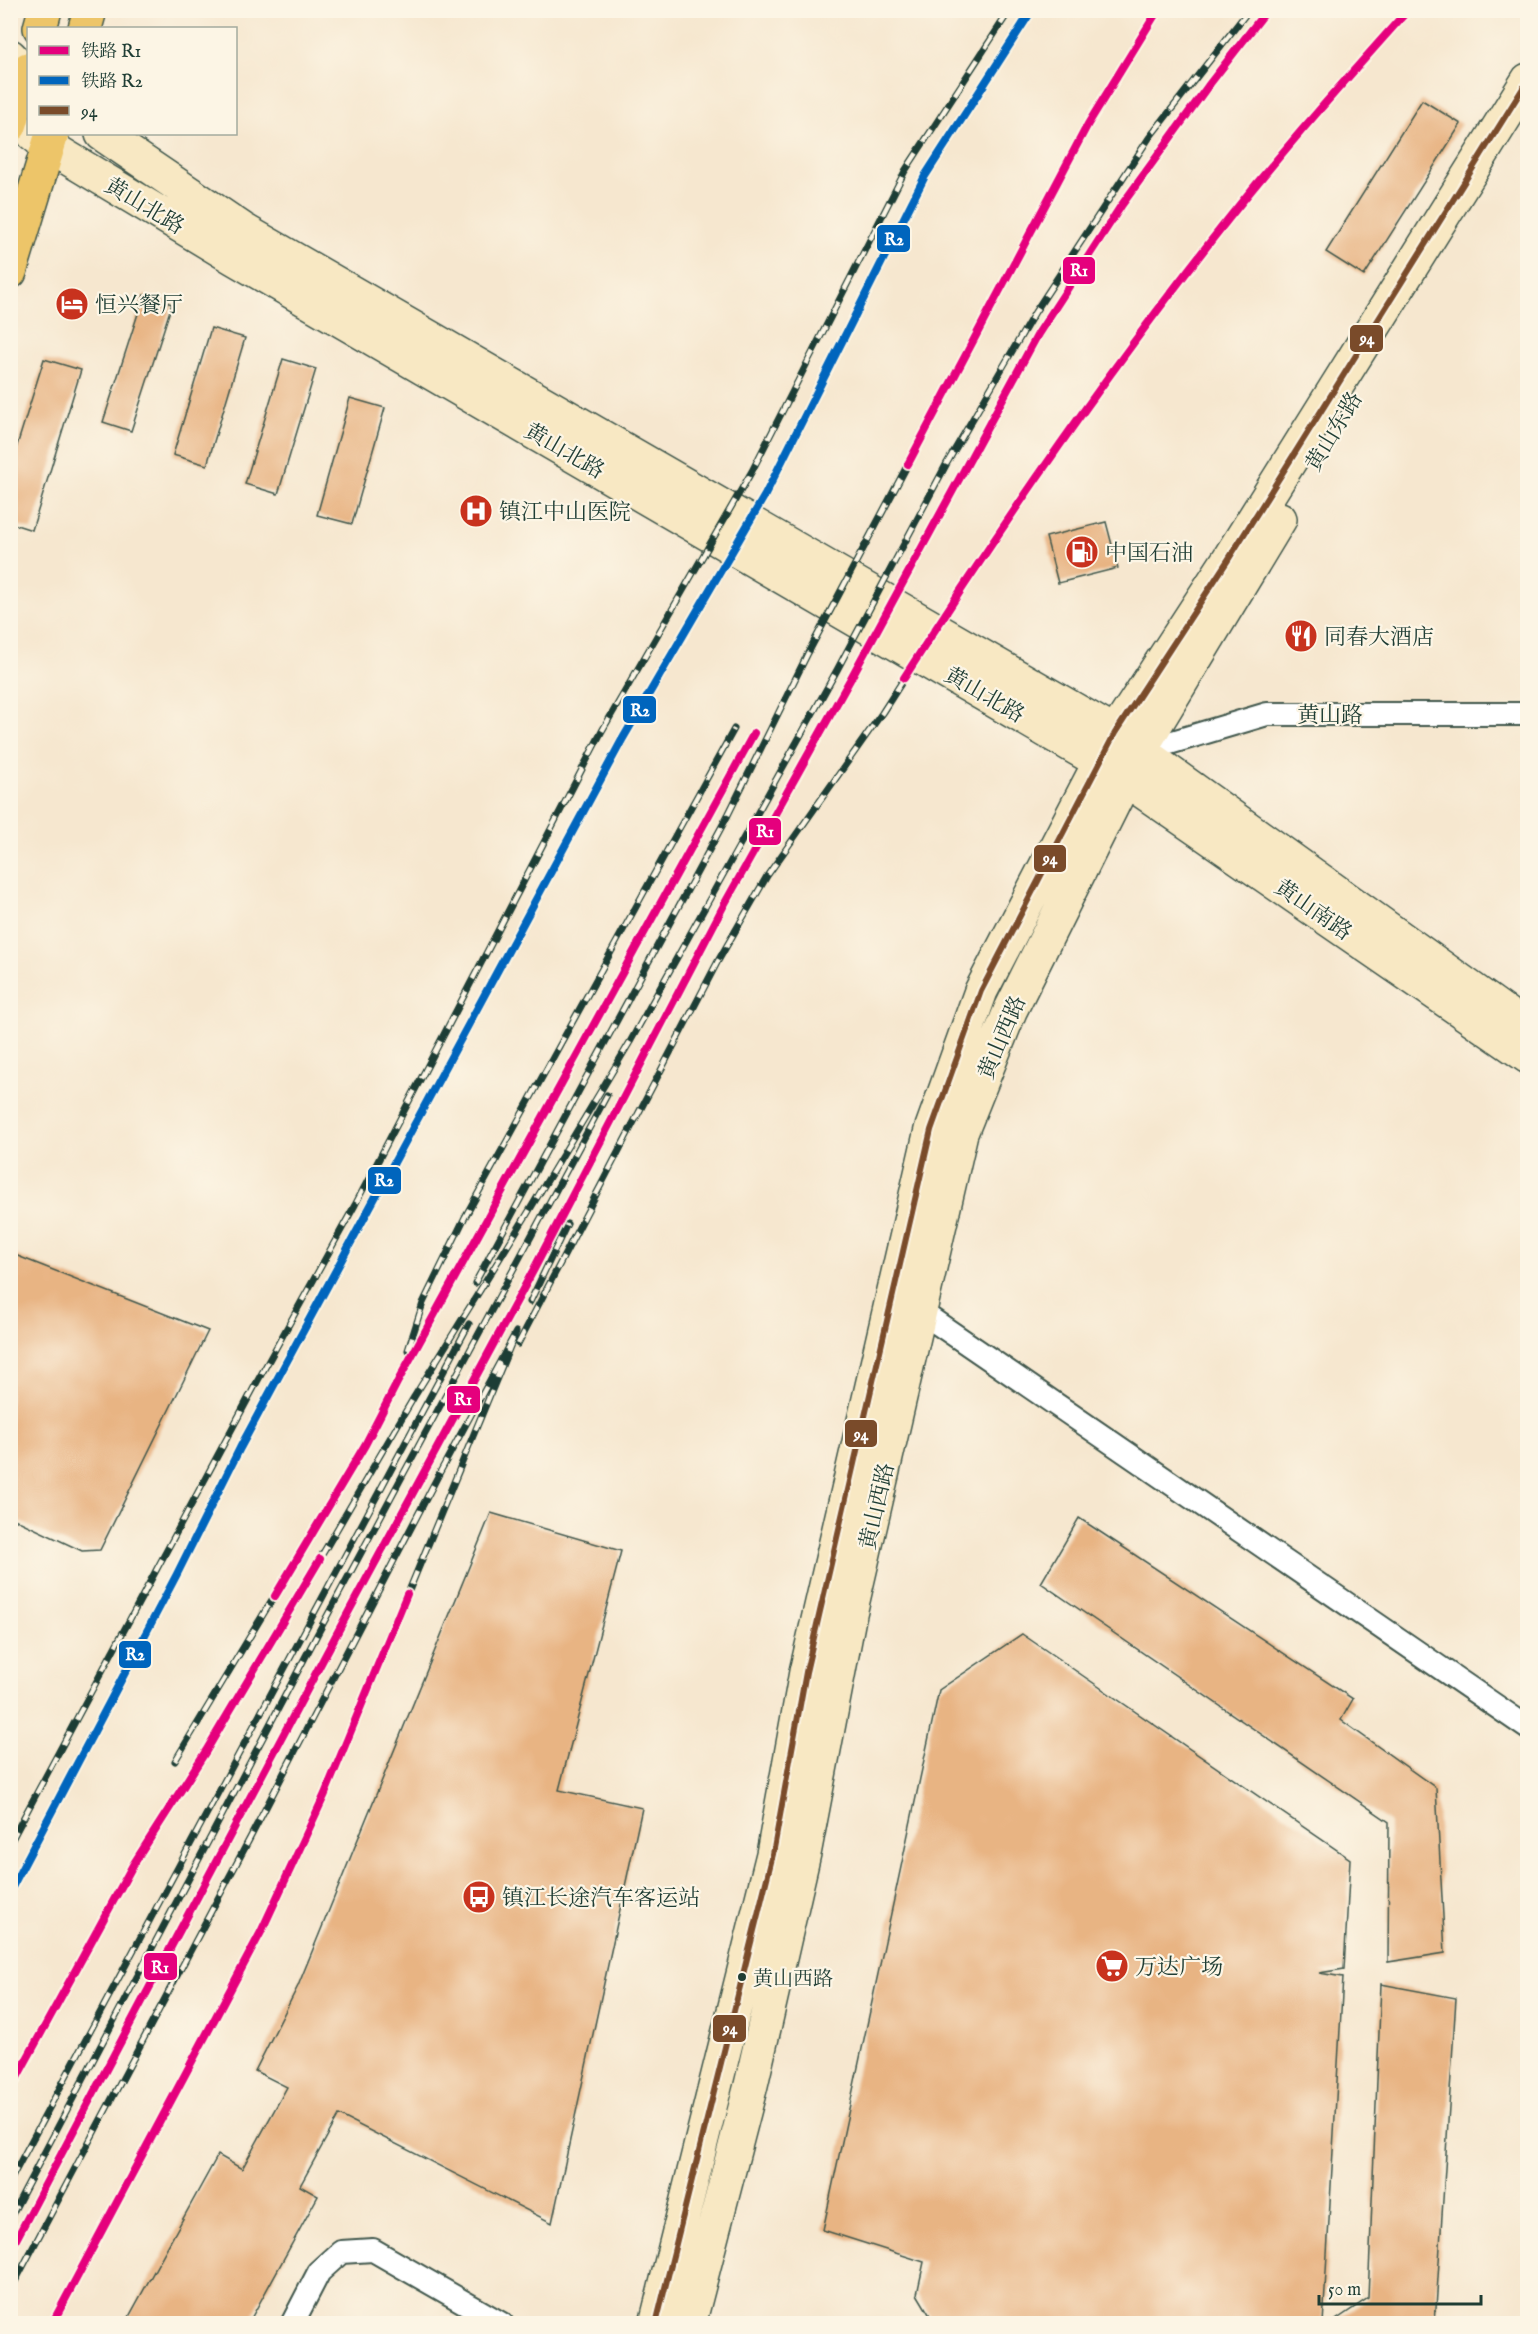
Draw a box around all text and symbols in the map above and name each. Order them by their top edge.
legend [27,27,237,135]
text: 铁路 R1 [81,41,141,64]
text: 铁路 R2 [81,71,143,94]
text: 94 [80,101,98,124]
street label: 黄山北路 [99,172,189,241]
line badge: R2 [876,224,911,253]
text: R2 [884,231,904,251]
line badge: R1 [1062,256,1096,285]
text: R1 [1070,262,1088,282]
hotel icon: 恒兴餐厅 [54,286,90,322]
place label: 恒兴餐厅 [95,292,183,320]
line badge: 94 [1349,324,1384,353]
text: 94 [1359,330,1376,350]
street label: 黄山东路 [1300,387,1369,477]
street label: 黄山北路 [519,418,609,486]
hospital icon: 镇江中山医院 [458,493,494,529]
place label: 镇江中山医院 [499,499,631,527]
fuel station icon: 中国石油 [1064,534,1100,570]
place label: 中国石油 [1105,540,1193,568]
restaurant icon: 同春大酒店 [1283,618,1319,654]
place label: 同春大酒店 [1324,624,1434,652]
street label: 黄山北路 [939,662,1029,730]
line badge: R2 [622,695,657,724]
text: R2 [630,702,650,722]
street label: 黄山路 [1297,702,1363,730]
line badge: R1 [748,817,782,846]
text: R1 [756,823,774,843]
line badge: 94 [1033,844,1067,873]
text: 94 [1042,850,1059,870]
street label: 黄山南路 [1269,874,1357,947]
street label: 黄山西路 [973,992,1033,1084]
line badge: R2 [367,1166,402,1195]
text: R2 [374,1172,394,1192]
line badge: R1 [446,1385,481,1414]
text: R1 [454,1391,472,1411]
line badge: 94 [844,1419,878,1448]
text: 94 [853,1426,870,1446]
street label: 黄山西路 [854,1460,901,1552]
line badge: R2 [118,1640,152,1669]
text: R2 [125,1646,145,1666]
bus stop icon: 镇江长途汽车客运站 [461,1879,497,1915]
place label: 镇江长途汽车客运站 [502,1885,700,1913]
supermarket icon: 万达广场 [1094,1948,1130,1984]
line badge: R1 [143,1952,178,1981]
place label: 万达广场 [1135,1954,1223,1982]
text: R1 [151,1959,169,1979]
place label: 黄山西路 [753,1967,833,1992]
marker: 黄山西路 [736,1971,748,1983]
line badge: 94 [712,2014,747,2043]
text: 94 [722,2020,739,2040]
scale bar [1319,2268,1481,2306]
text: 50 m [1328,2279,1361,2302]

